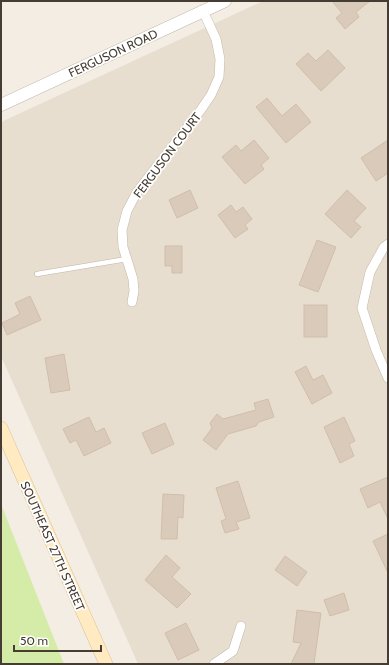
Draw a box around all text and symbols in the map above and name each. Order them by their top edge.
street label: FERGUSON ROAD [66,26,160,80]
street label: FERGUSON COURT [130,109,204,201]
street label: SOUTHEAST 27TH STREET [18,479,89,614]
scale bar [14,627,101,653]
text: 50 m [20,633,48,648]

